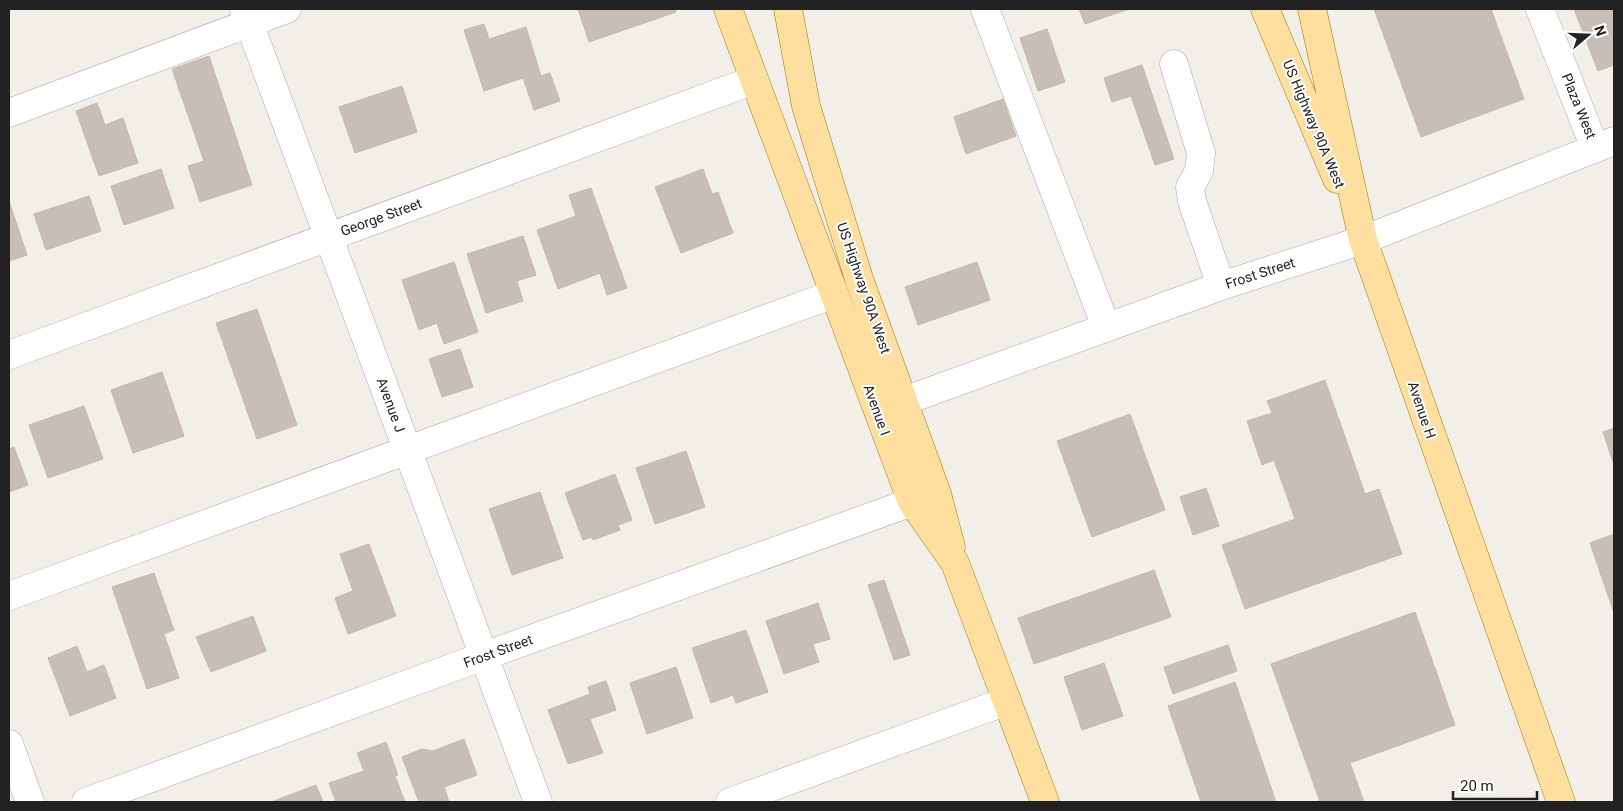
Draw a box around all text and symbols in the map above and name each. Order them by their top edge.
north arrow [1563,10,1613,60]
text: N [1591,23,1609,38]
street label: US Highway 90A West [1280,57,1348,191]
street label: Plaza West [1559,71,1600,142]
street label: George Street [338,195,424,239]
street label: US Highway 90A West [834,220,894,356]
street label: Frost Street [1223,254,1297,292]
street label: Avenue J [374,375,408,435]
street label: Avenue H [1405,379,1439,441]
street label: Avenue I [860,382,894,438]
street label: Frost Street [461,631,535,671]
scale bar [1453,768,1537,800]
text: 20 m [1460,777,1494,795]

